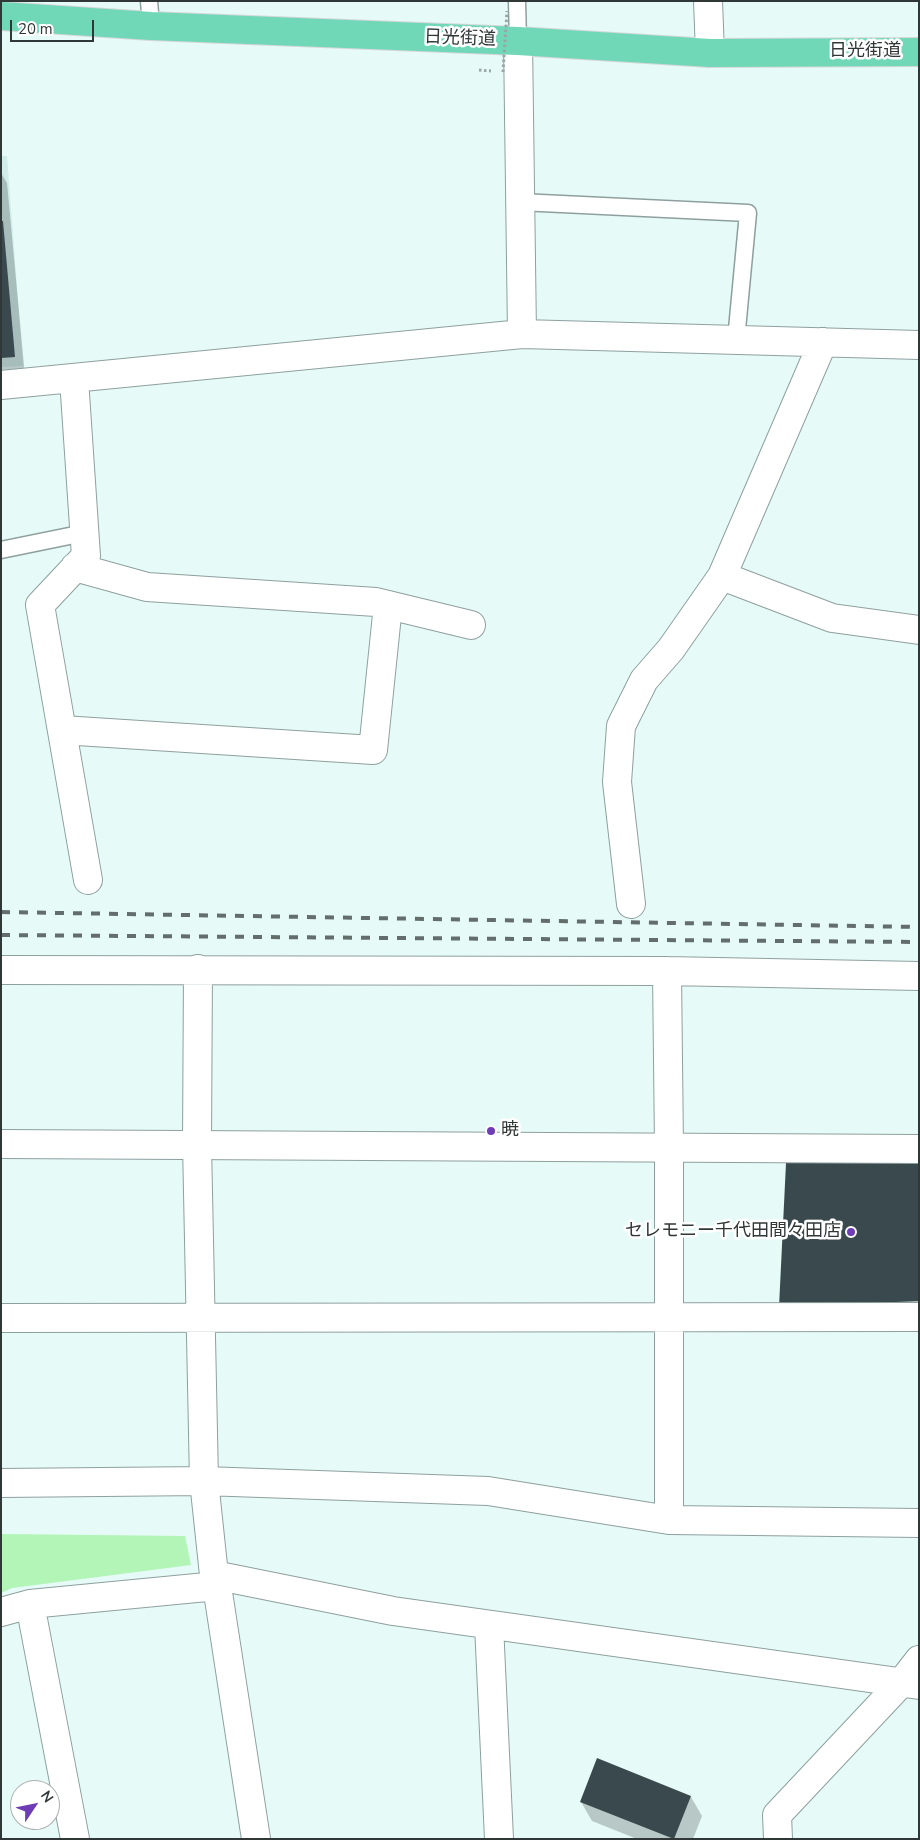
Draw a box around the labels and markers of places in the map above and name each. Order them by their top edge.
place label: 暁 [501,1120,519,1142]
marker: 暁 [485,1125,497,1137]
place label: セレモニー千代田間々田店 [625,1221,841,1243]
marker: セレモニー千代田間々田店 [845,1226,857,1238]

